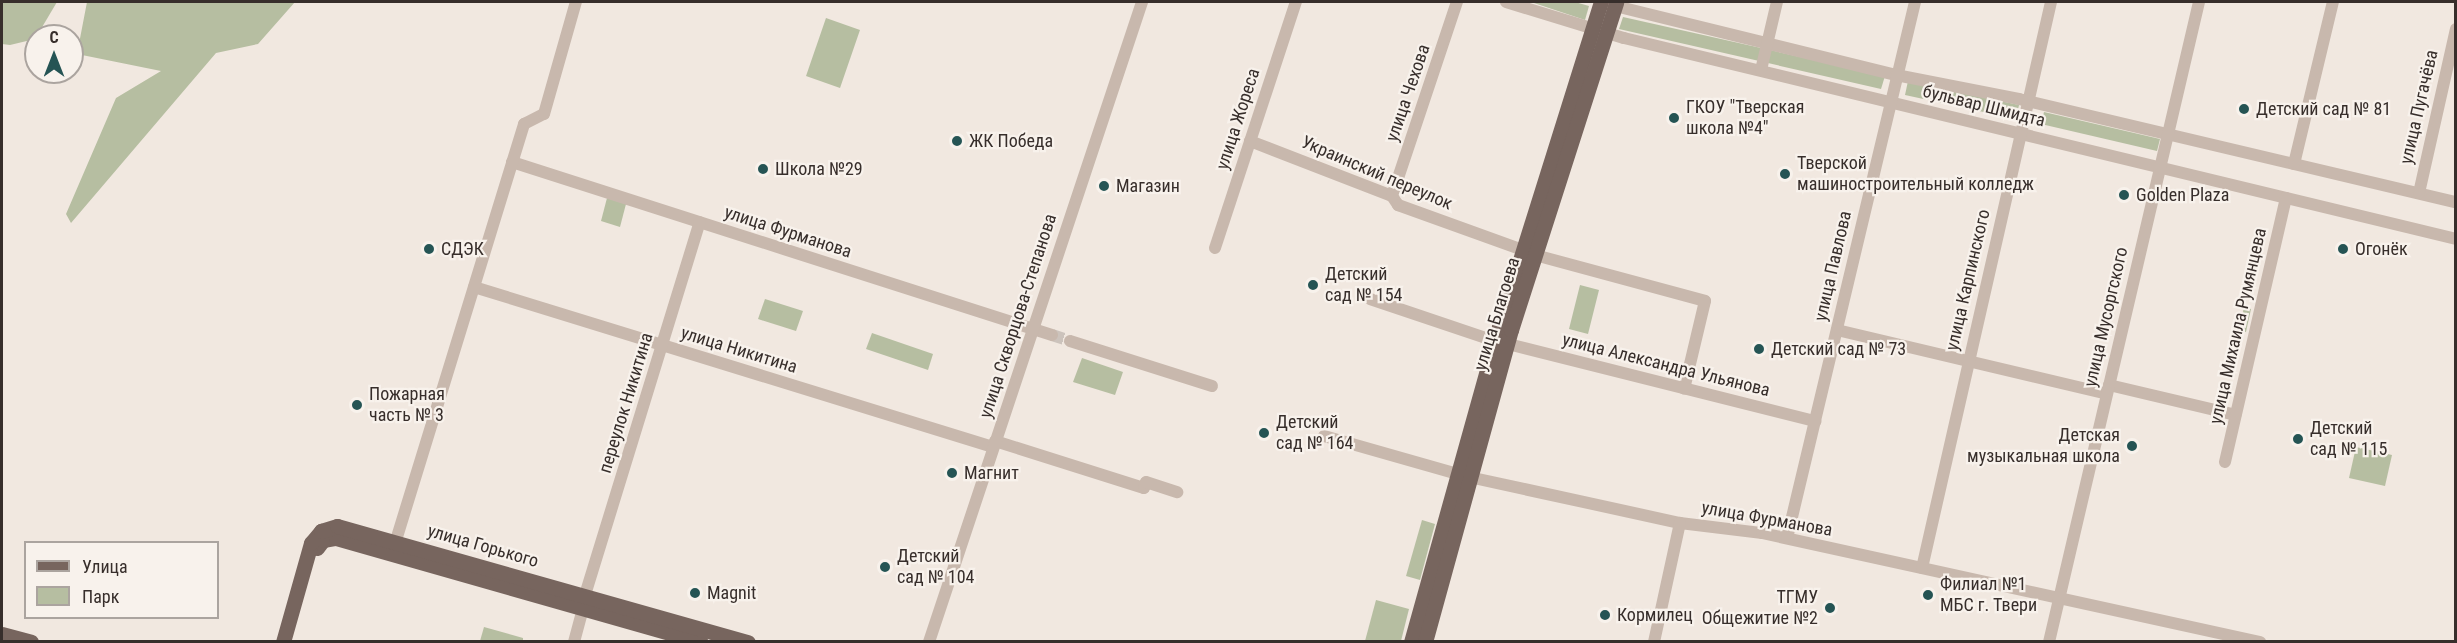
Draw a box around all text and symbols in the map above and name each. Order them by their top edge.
north arrow [24,24,84,84]
text: С [49,28,59,47]
street label: улица Чехова [1381,42,1435,144]
street label: улица Пугачёва [2395,48,2443,166]
street label: улица Жореса [1212,66,1264,172]
street label: бульвар Шмидта [1921,80,2047,132]
place label: ГКОУ "Тверская школа №4" [1686,97,1804,140]
place label: Детский сад № 81 [2256,98,2391,120]
marker: Детский сад № 81 [2237,102,2251,116]
marker: ГКОУ "Тверская школа №4" [1667,111,1681,125]
place label: ЖК Победа [969,130,1053,152]
street label: Украинский переулок [1298,131,1456,215]
marker: ЖК Победа [950,134,964,148]
place label: Тверской машиностроительный колледж [1797,153,2034,195]
place label: Школа №29 [775,158,863,180]
marker: Школа №29 [756,162,770,176]
marker: Тверской машиностроительный колледж [1778,167,1792,181]
place label: Магазин [1116,175,1180,197]
marker: Магазин [1097,179,1111,193]
place label: Golden Plaza [2136,184,2229,206]
marker: Golden Plaza [2117,188,2131,202]
street label: улица Фурманова [722,201,854,263]
street label: улица Карпинского [1941,207,1995,353]
street label: улица Павлова [1810,209,1856,323]
street label: улица Скворцова-Степанова [975,211,1061,421]
street label: улица Михаила Румянцева [2205,226,2271,426]
place label: СДЭК [441,238,484,260]
place label: Огонёк [2355,238,2408,260]
marker: СДЭК [422,242,436,256]
marker: Огонёк [2336,242,2350,256]
street label: улица Мусоргского [2079,245,2133,389]
street label: улица Благоева [1470,255,1524,373]
place label: Детский сад № 154 [1325,264,1402,306]
marker: Детский сад № 154 [1306,278,1320,292]
street label: улица Никитина [678,322,800,378]
street label: улица Александра Ульянова [1560,329,1772,401]
street label: переулок Никитина [594,330,658,476]
place label: Детский сад № 73 [1771,338,1906,360]
marker: Детский сад № 73 [1752,342,1766,356]
place label: Пожарная часть № 3 [369,384,445,426]
marker: Пожарная часть № 3 [350,398,364,412]
place label: Детский сад № 164 [1276,412,1353,454]
place label: Детский сад № 115 [2310,418,2387,460]
place label: Детская музыкальная школа [1967,425,2120,468]
marker: Детский сад № 164 [1257,426,1271,440]
marker: Детский сад № 115 [2291,432,2305,446]
marker: Детская музыкальная школа [2125,439,2139,453]
place label: Магнит [964,462,1019,484]
marker: Магнит [945,466,959,480]
street label: улица Фурманова [1700,497,1834,541]
street label: улица Горького [425,520,541,572]
legend [24,541,219,619]
place label: Детский сад № 104 [897,546,974,588]
text: Улица [82,556,128,577]
marker: Детский сад № 104 [878,560,892,574]
place label: Филиал №1 МБС г. Твери [1940,574,2037,616]
place label: Magnit [707,582,756,604]
text: Парк [82,586,119,607]
marker: Magnit [688,586,702,600]
place label: ТГМУ Общежитие №2 [1702,587,1818,630]
marker: Филиал №1 МБС г. Твери [1921,588,1935,602]
marker: ТГМУ Общежитие №2 [1823,601,1837,615]
place label: Кормилец [1617,604,1693,626]
marker: Кормилец [1598,608,1612,622]

